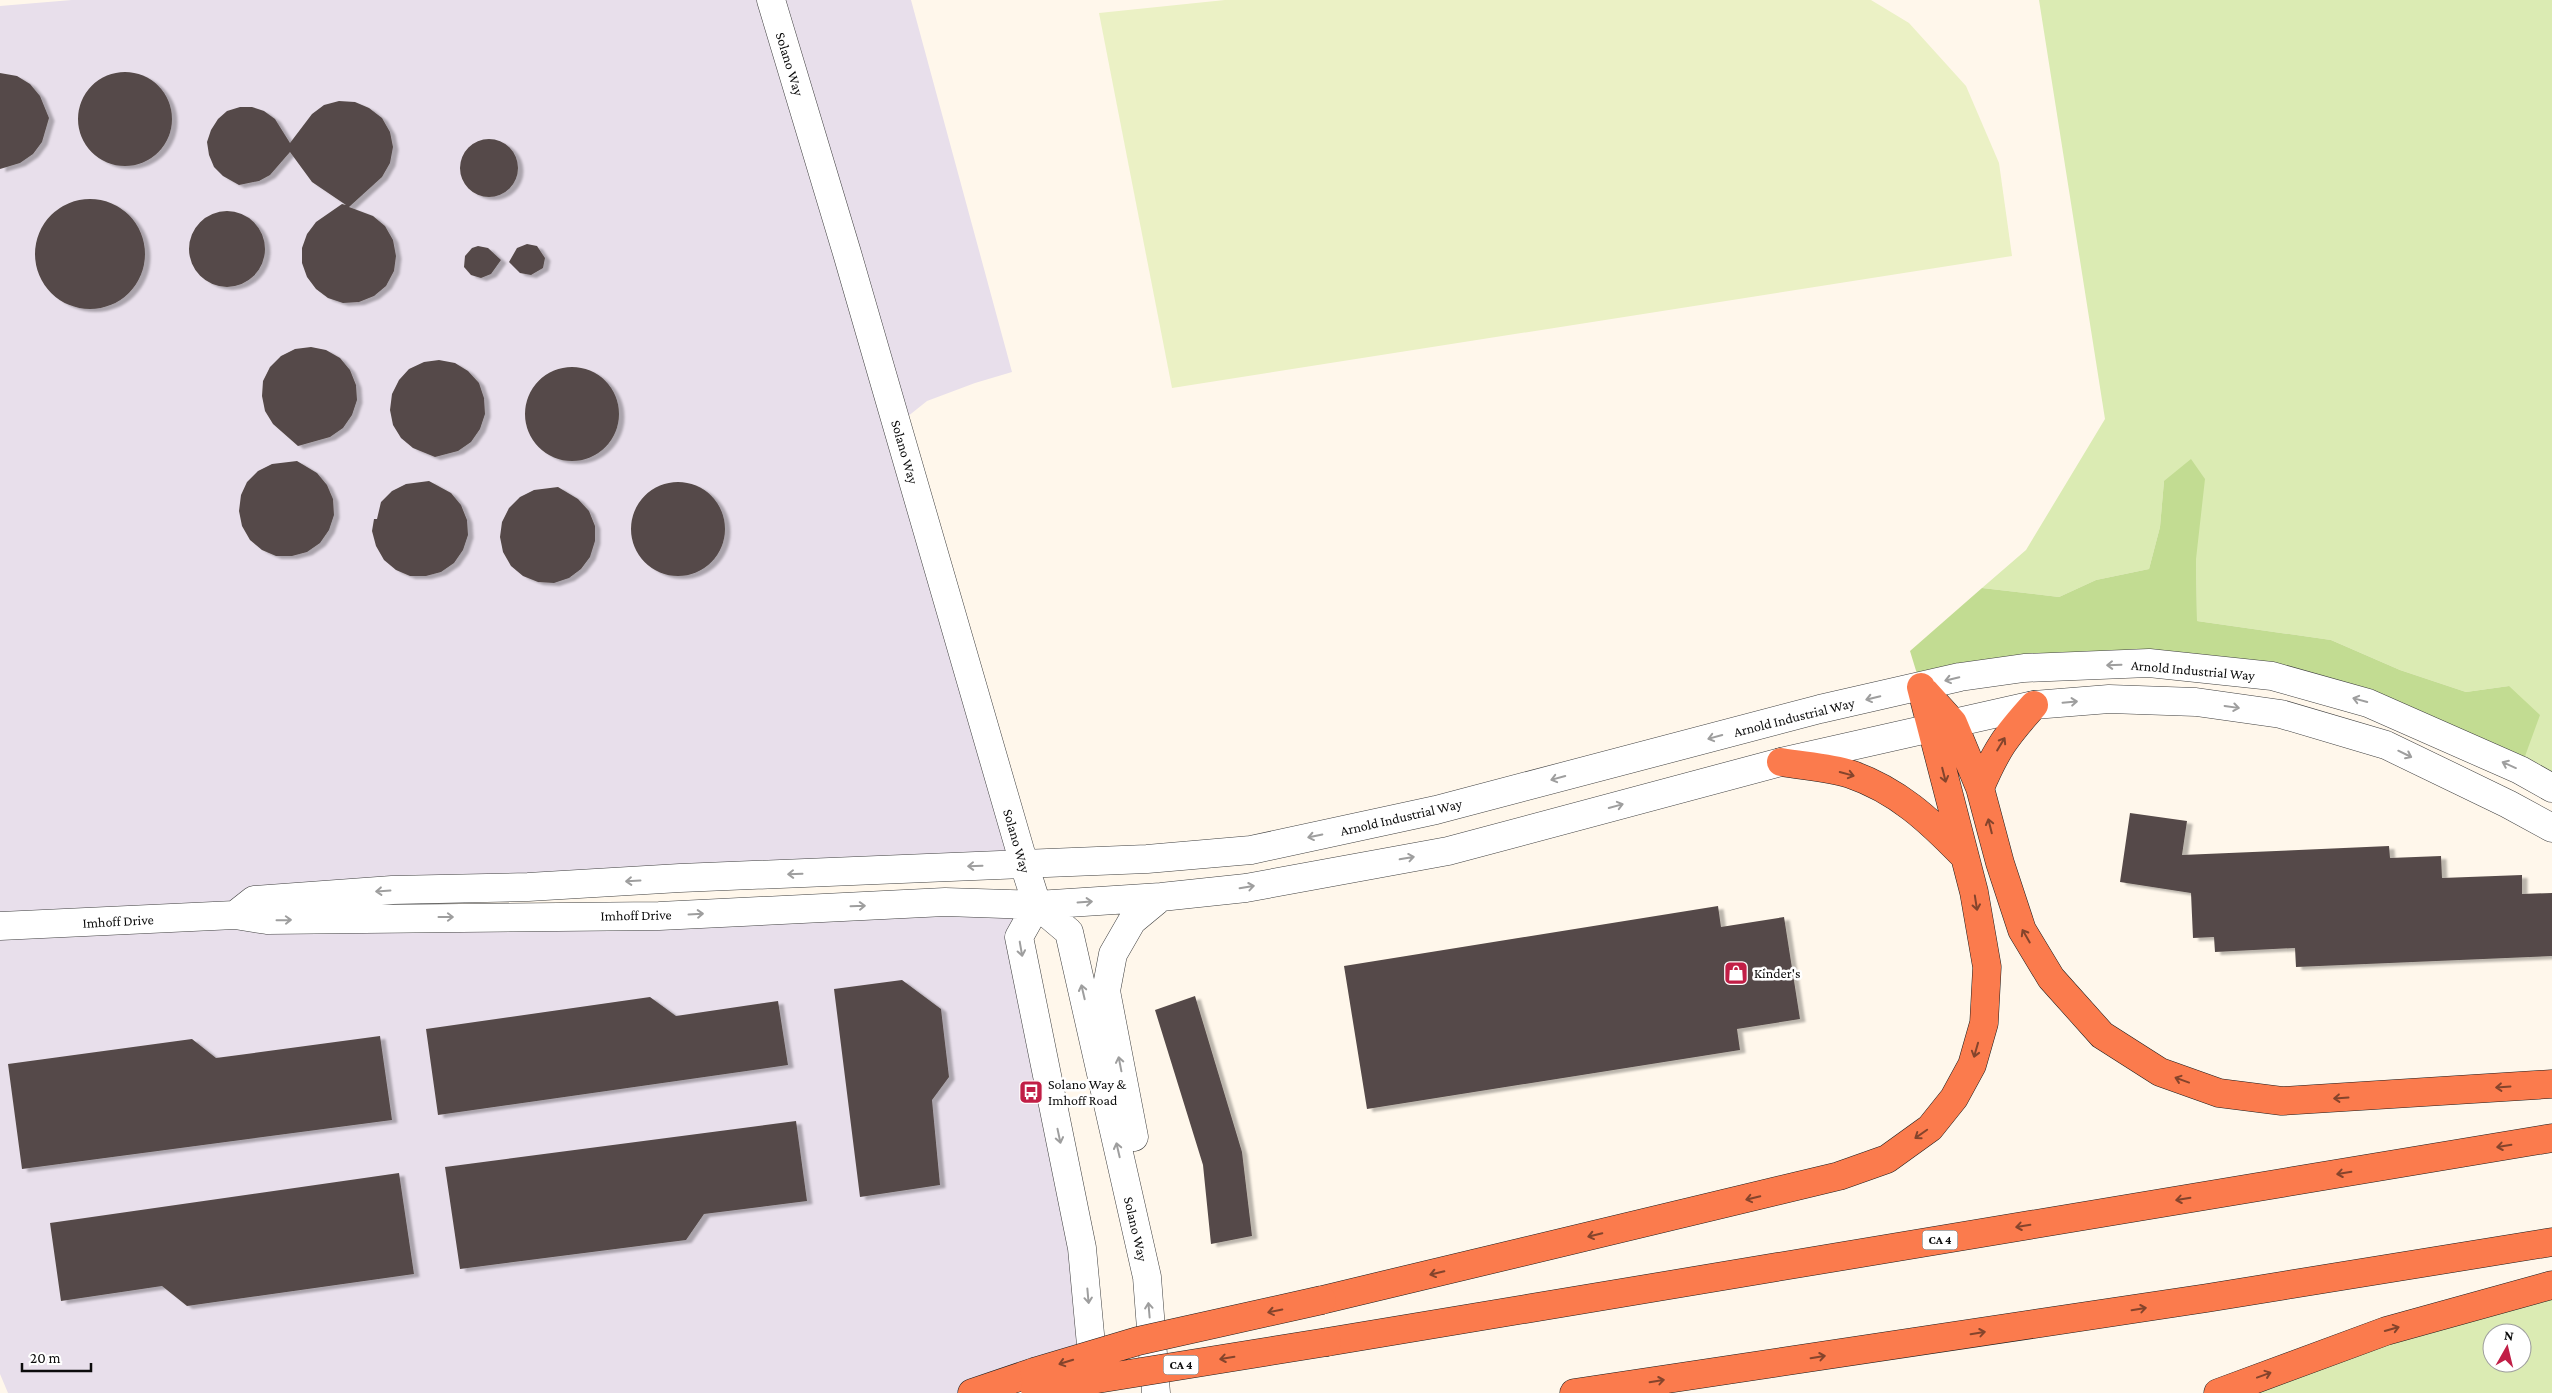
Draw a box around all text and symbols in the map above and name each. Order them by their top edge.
street label: Solano Way [773,30,807,98]
street label: Solano Way [888,418,922,486]
street label: Arnold Industrial Way [2130,657,2256,683]
one-way arrow [2106,660,2122,669]
one-way arrow [1945,675,1961,684]
one-way arrow [1866,693,1882,703]
street label: Arnold Industrial Way [1732,694,1857,740]
one-way arrow [2352,695,2368,705]
one-way arrow [2062,697,2078,707]
one-way arrow [2223,703,2239,713]
one-way arrow [1708,732,1724,742]
one-way arrow [1996,737,2006,751]
one-way arrow [2397,750,2412,759]
one-way arrow [2502,760,2517,770]
one-way arrow [1940,767,1949,783]
one-way arrow [1838,770,1854,779]
one-way arrow [1551,774,1567,783]
street label: Arnold Industrial Way [1339,795,1464,839]
one-way arrow [1607,801,1623,810]
street label: Solano Way [1000,807,1034,875]
one-way arrow [1985,818,1994,834]
one-way arrow [1308,832,1324,841]
one-way arrow [1399,853,1415,863]
one-way arrow [967,862,983,871]
one-way arrow [787,870,803,879]
one-way arrow [625,876,641,885]
one-way arrow [1239,882,1255,892]
one-way arrow [375,886,391,896]
one-way arrow [1972,894,1982,910]
one-way arrow [1077,897,1093,907]
one-way arrow [850,901,866,910]
street label: Imhoff Drive [600,906,672,924]
one-way arrow [688,909,704,918]
street label: Imhoff Drive [82,911,154,931]
one-way arrow [438,912,454,922]
one-way arrow [275,915,291,925]
one-way arrow [2021,929,2031,944]
one-way arrow [1017,941,1027,957]
shop icon: Kinder's [1723,960,1749,986]
place label: Kinder's [1754,965,1800,981]
one-way arrow [1078,984,1087,1000]
one-way arrow [1971,1041,1981,1057]
one-way arrow [1114,1056,1124,1072]
one-way arrow [2174,1075,2190,1084]
place label: Solano Way & Imhoff Road [1048,1076,1126,1108]
bus stop icon: Solano Way & Imhoff Road [1018,1079,1044,1105]
one-way arrow [2496,1083,2512,1092]
one-way arrow [2333,1093,2349,1102]
one-way arrow [1055,1127,1064,1143]
one-way arrow [1914,1129,1928,1139]
one-way arrow [2496,1142,2512,1152]
one-way arrow [1113,1143,1122,1159]
one-way arrow [2336,1168,2352,1178]
one-way arrow [1746,1193,1762,1203]
street label: Solano Way [1121,1195,1151,1263]
one-way arrow [2176,1195,2192,1205]
one-way arrow [2015,1221,2031,1231]
road number: CA 4 [1922,1230,1958,1250]
one-way arrow [1588,1231,1604,1241]
one-way arrow [1430,1269,1446,1278]
one-way arrow [1083,1287,1092,1303]
one-way arrow [1145,1302,1154,1318]
one-way arrow [2131,1303,2147,1313]
one-way arrow [1267,1307,1283,1316]
north arrow [2482,1323,2532,1373]
one-way arrow [2384,1324,2400,1334]
one-way arrow [1970,1327,1986,1337]
text: N [2503,1327,2515,1344]
scale bar [22,1340,91,1372]
text: 20 m [30,1350,61,1366]
one-way arrow [1809,1351,1825,1361]
one-way arrow [1220,1353,1236,1363]
road number: CA 4 [1164,1356,1198,1374]
one-way arrow [1059,1358,1075,1368]
one-way arrow [2256,1370,2271,1379]
one-way arrow [1649,1375,1665,1385]

